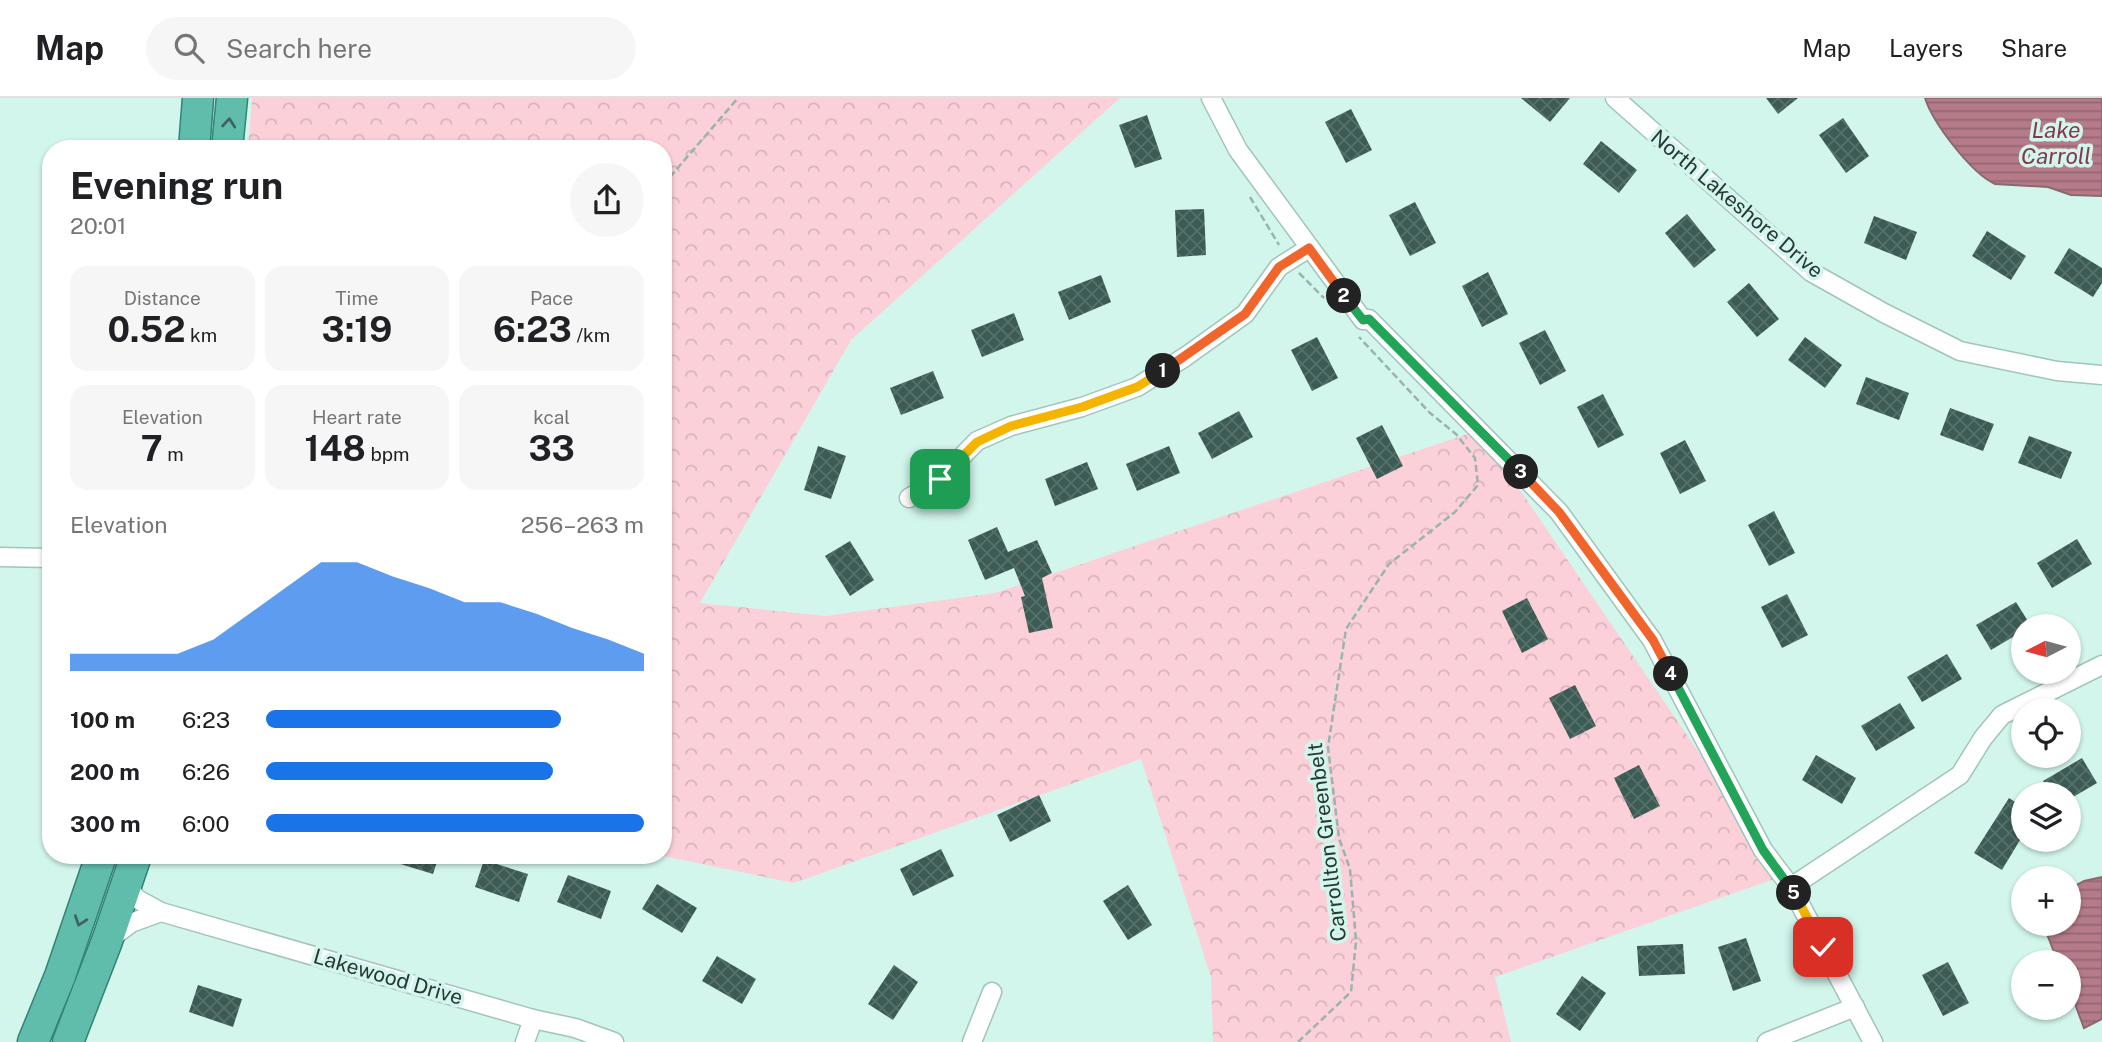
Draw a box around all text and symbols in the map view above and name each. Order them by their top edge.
search box [146,17,636,80]
text: Map [35,29,104,67]
icon: search [170,29,208,67]
text: Search here [226,33,372,64]
text: Map [1802,34,1851,62]
text: Layers [1889,34,1963,62]
text: Share [2001,34,2067,62]
water label: Lake Carroll [2021,116,2091,169]
one-way arrow [221,118,236,129]
street label: North Lakeshore Drive [1646,124,1829,283]
text: Evening run [70,163,283,208]
button: share [570,163,644,237]
text: 20:01 [70,212,126,239]
pin: 2 [1326,278,1362,314]
text: 2 [1337,284,1350,306]
text: Distance [124,287,201,309]
text: Time [335,287,379,309]
text: Pace [530,287,573,309]
text: 0.52 [108,309,185,350]
text: 3:19 [322,309,392,350]
text: 6:23 [493,309,572,350]
text: km [185,324,217,346]
text: /km [572,324,610,346]
pin: 1 [1146,354,1180,388]
text: 1 [1158,359,1167,381]
text: Elevation [122,406,203,428]
text: Heart rate [312,406,402,428]
text: kcal [533,406,570,428]
text: 7 [141,428,163,469]
text: 148 [304,428,366,469]
text: 33 [528,428,575,469]
text: m [163,443,184,465]
text: bpm [366,443,410,465]
pin [910,449,970,509]
pin: 3 [1504,454,1538,490]
icon: arrive [921,460,959,498]
text: 3 [1514,460,1527,482]
text: Elevation [70,511,168,538]
text: 256–263 m [521,511,644,538]
north arrow [2011,614,2081,684]
map controls [2011,614,2081,1020]
pin: 4 [1654,656,1688,692]
text: 4 [1664,662,1677,684]
button: locate [2011,698,2081,768]
text: 100 m [70,706,135,733]
text: 6:23 [182,706,230,733]
street label: Carrollton Greenbelt [1302,741,1351,943]
text: 200 m [70,758,140,785]
text: 6:26 [182,758,230,785]
button: layers [2011,782,2081,852]
text: 300 m [70,810,141,837]
text: 6:00 [182,810,230,837]
button: + [2011,866,2081,936]
pin: 5 [1776,876,1812,910]
text: 5 [1787,881,1800,903]
one-way arrow [74,914,88,926]
pin [1793,917,1853,977]
icon: check [1804,928,1842,966]
street label: Lakewood Drive [311,943,466,1010]
button: − [2011,950,2081,1020]

